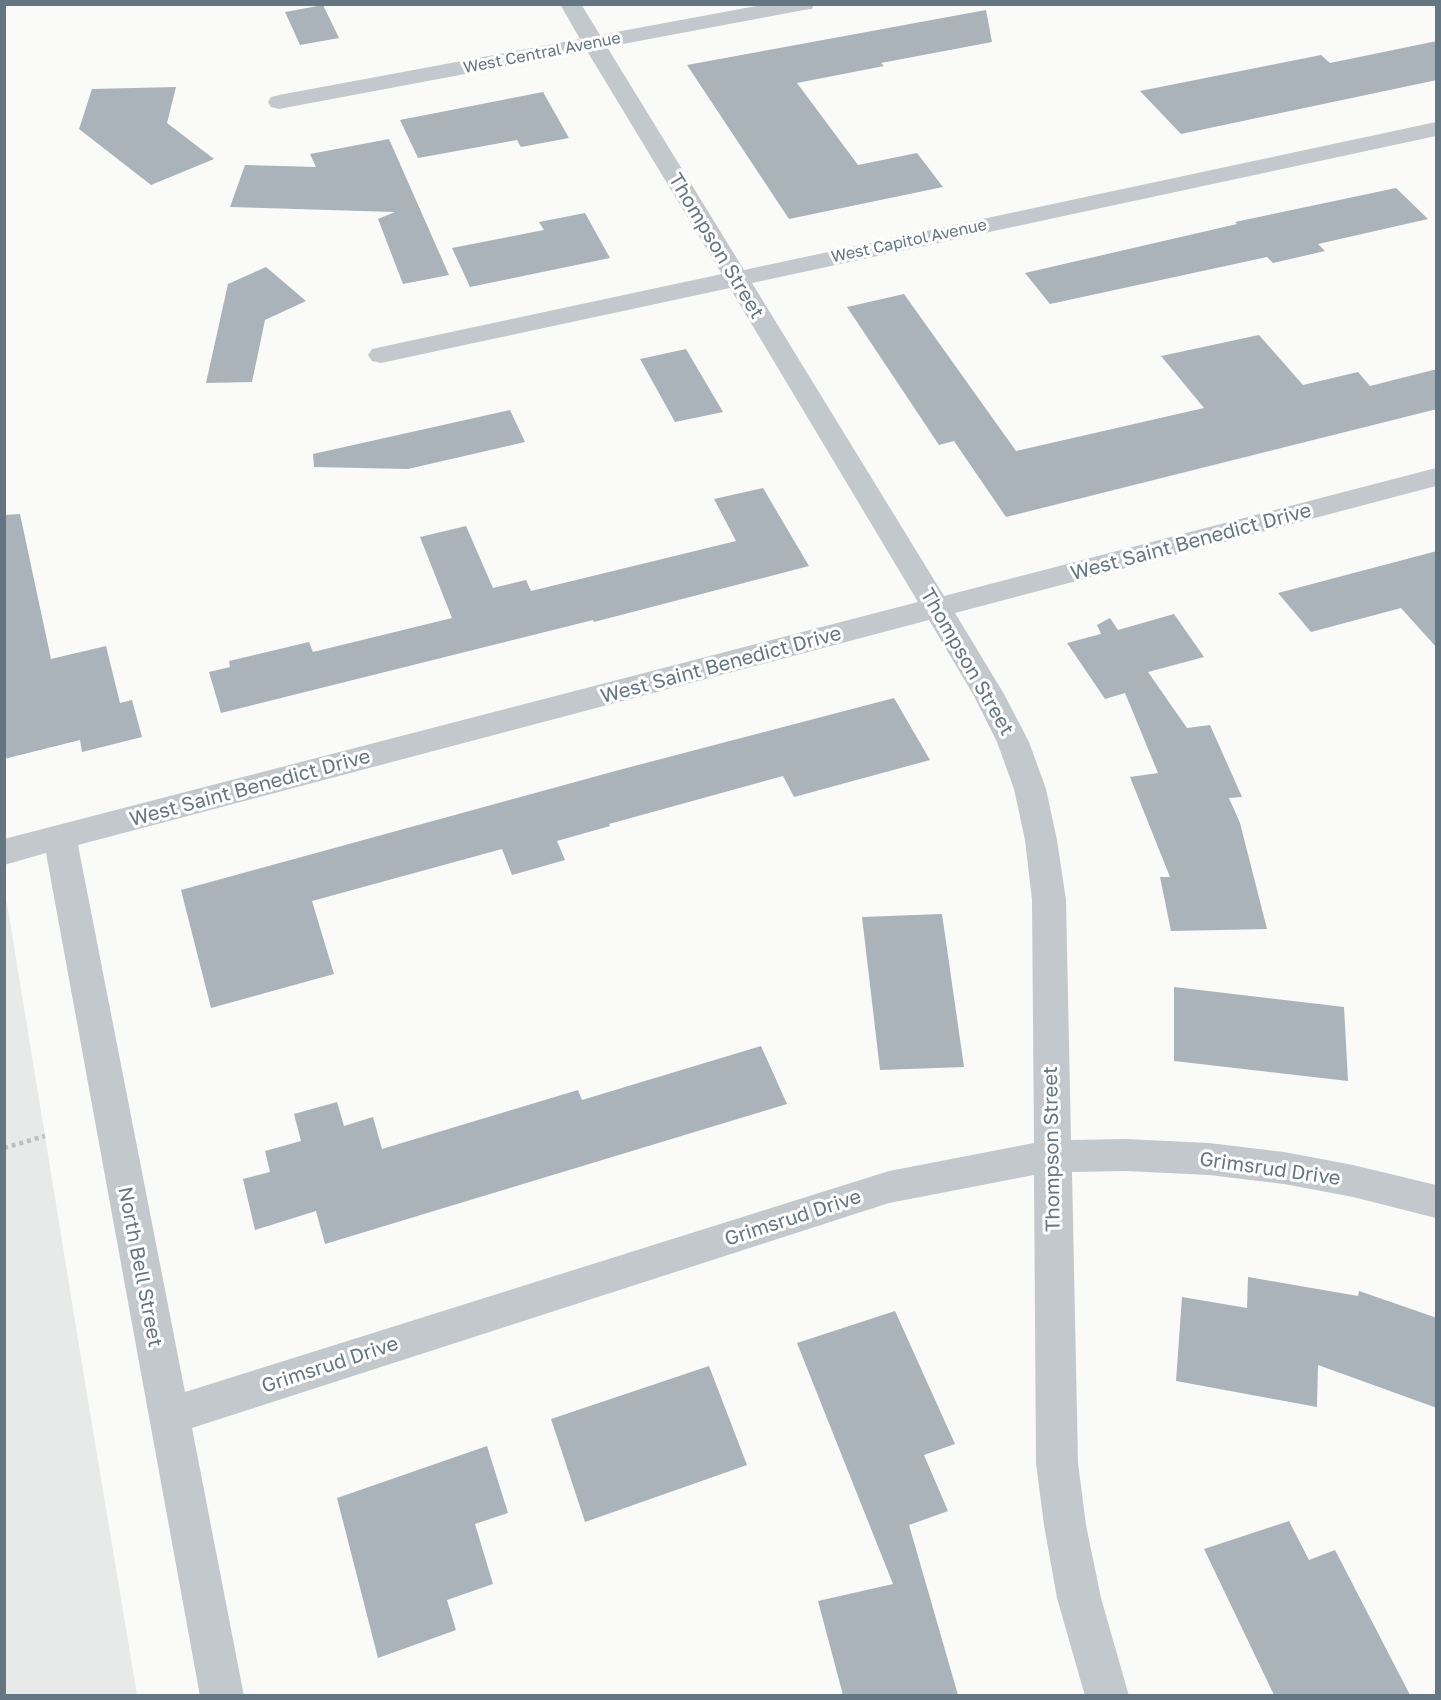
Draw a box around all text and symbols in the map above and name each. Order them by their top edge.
street label: West Central Avenue [462,28,622,78]
street label: Thompson Street [663,169,769,323]
street label: West Capitol Avenue [829,215,989,267]
street label: West Saint Benedict Drive [1068,498,1314,586]
street label: Thompson Street [915,584,1019,740]
street label: West Saint Benedict Drive [598,621,844,709]
street label: West Saint Benedict Drive [127,744,373,832]
street label: Thompson Street [1039,1066,1065,1232]
street label: Grimsrud Drive [1198,1147,1342,1191]
street label: North Bell Street [113,1185,167,1349]
street label: Grimsrud Drive [722,1185,864,1251]
street label: Grimsrud Drive [259,1332,401,1398]

